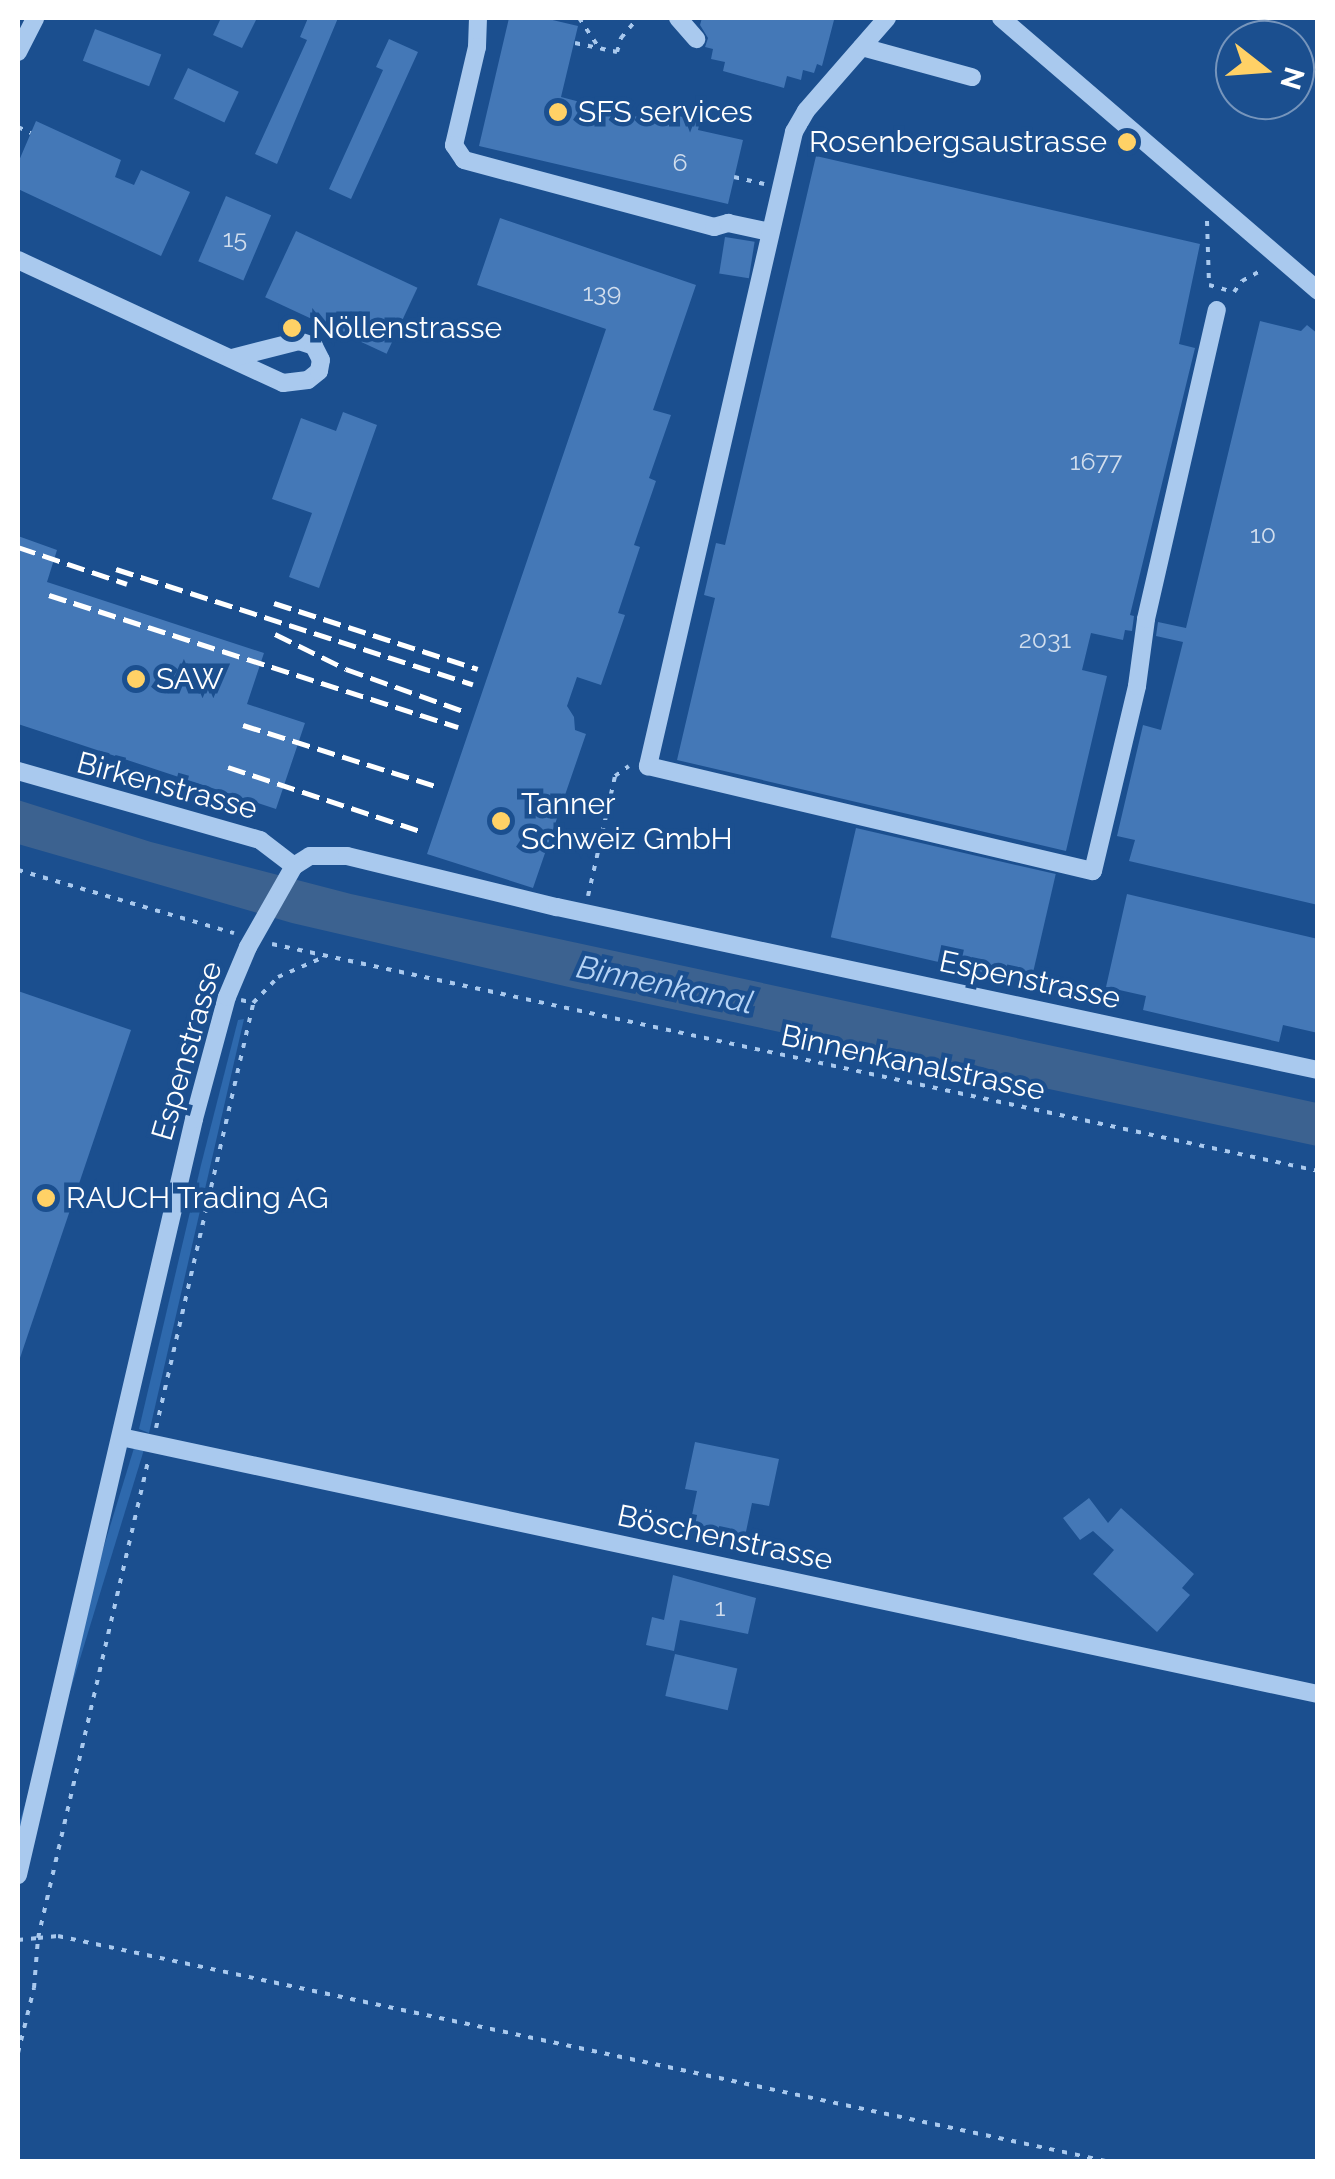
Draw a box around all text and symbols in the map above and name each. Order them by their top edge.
north arrow [1215,20,1315,120]
text: N [1273,63,1311,93]
place label: SFS services [578,94,753,130]
marker: SFS services [547,101,569,123]
place label: Rosenbergsaustrasse [809,124,1107,160]
marker: Rosenbergsaustrasse [1116,131,1138,153]
house number: 6 [672,147,688,177]
house number: 15 [223,223,247,253]
house number: 139 [583,277,621,307]
place label: Nöllenstrasse [312,310,502,346]
marker: Nöllenstrasse [281,317,303,339]
house number: 1677 [1070,446,1122,476]
house number: 10 [1250,519,1276,549]
house number: 2031 [1019,624,1071,654]
place label: SAW [156,661,224,697]
marker: SAW [125,668,147,690]
street label: Birkenstrasse [73,745,261,827]
place label: Tanner Schweiz GmbH [521,786,733,856]
marker: Tanner Schweiz GmbH [490,810,512,832]
street label: Espenstrasse [936,943,1124,1017]
water label: Binnenkanal [573,948,757,1022]
street label: Espenstrasse [144,957,230,1145]
street label: Binnenkanalstrasse [778,1017,1048,1109]
place label: RAUCH Trading AG [66,1180,330,1216]
marker: RAUCH Trading AG [35,1187,57,1209]
street label: Böschenstrasse [614,1498,836,1578]
house number: 1 [715,1592,725,1622]

